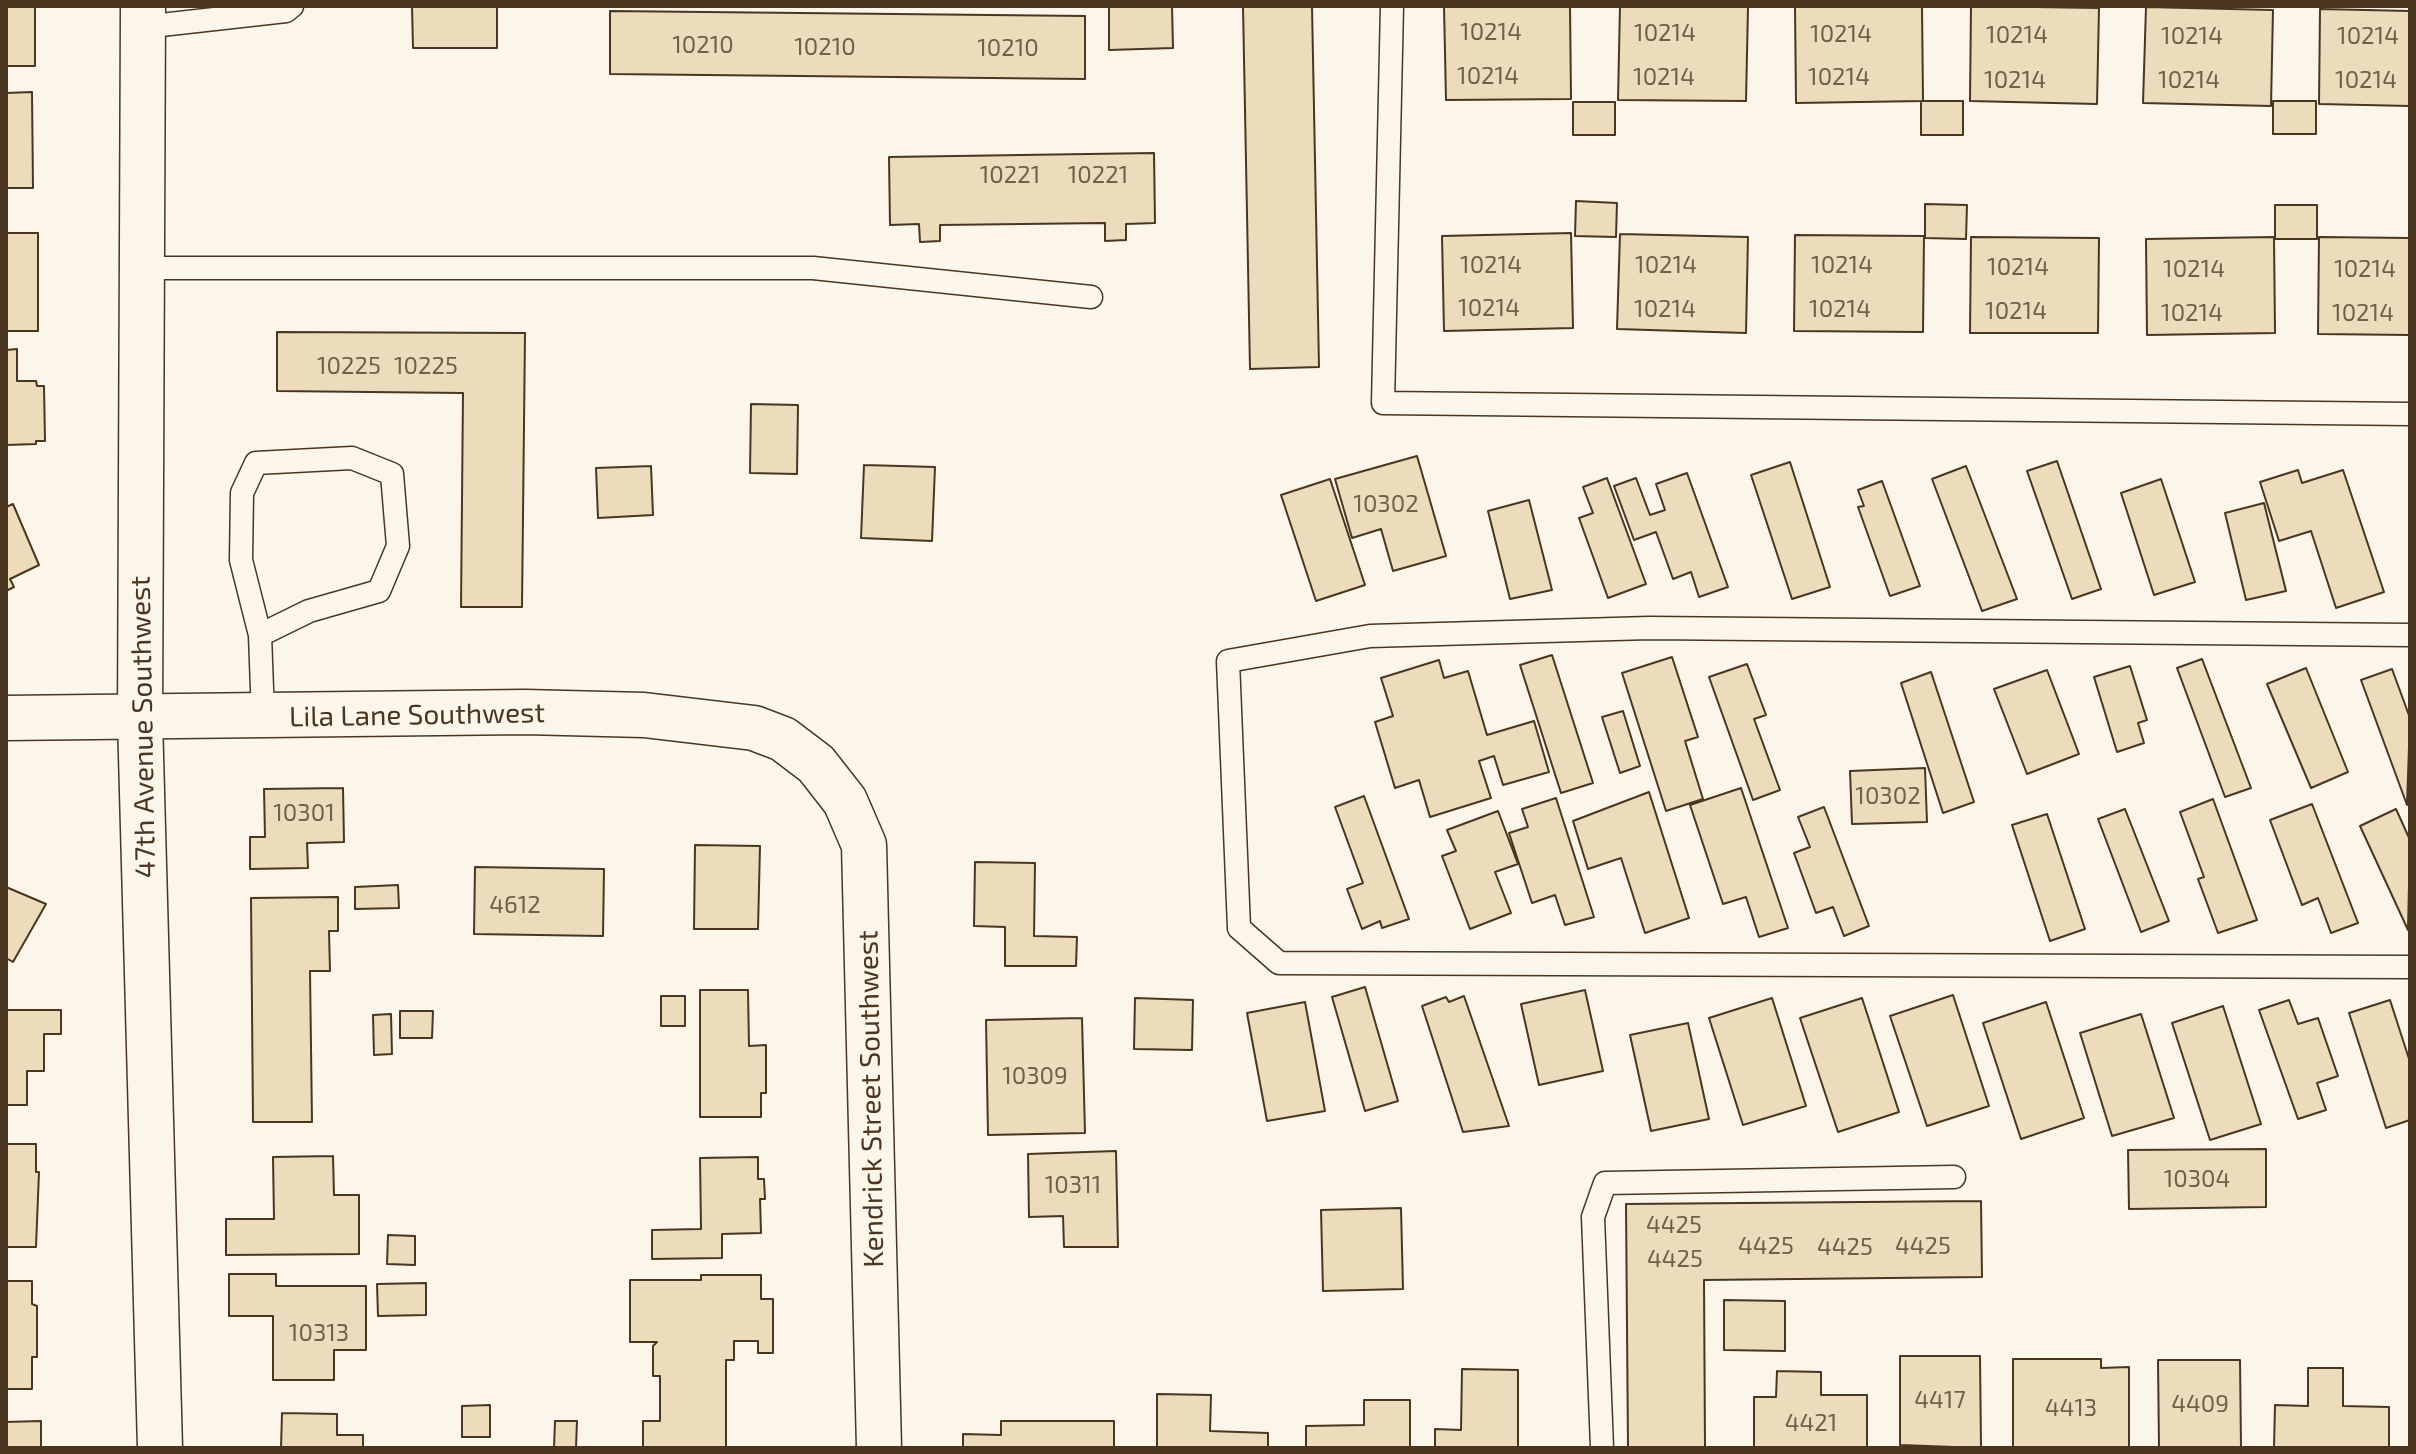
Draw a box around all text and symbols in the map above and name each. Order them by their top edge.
house number: 10214 [1460,18,1522,46]
house number: 10214 [1634,19,1696,47]
house number: 10214 [1810,20,1872,48]
house number: 10214 [1986,21,2048,49]
house number: 10214 [2161,22,2223,50]
house number: 10214 [2337,22,2399,50]
house number: 10210 [672,31,734,59]
house number: 10210 [794,33,856,61]
house number: 10210 [977,34,1039,62]
house number: 10214 [1457,62,1519,90]
house number: 10214 [1633,63,1695,91]
house number: 10214 [1808,63,1870,91]
house number: 10214 [1984,66,2046,94]
house number: 10214 [2158,66,2220,94]
house number: 10214 [2335,66,2397,94]
house number: 10221 [980,161,1040,189]
house number: 10221 [1068,161,1128,189]
house number: 10214 [1460,251,1522,279]
house number: 10214 [1635,251,1697,279]
house number: 10214 [1811,251,1873,279]
house number: 10214 [1987,253,2049,281]
house number: 10214 [2163,255,2225,283]
house number: 10214 [2334,255,2396,283]
house number: 10214 [1458,294,1520,322]
house number: 10214 [1634,295,1696,323]
house number: 10214 [1809,295,1871,323]
house number: 10214 [1985,297,2047,325]
house number: 10214 [2161,299,2223,327]
house number: 10214 [2332,299,2394,327]
house number: 10225 [317,352,381,380]
house number: 10225 [394,352,458,380]
house number: 10302 [1353,490,1419,518]
street label: 47th Avenue Southwest [124,576,162,878]
street label: Lila Lane Southwest [289,696,545,734]
house number: 10302 [1855,782,1921,810]
house number: 10301 [273,799,335,827]
house number: 4612 [489,891,541,919]
street label: Kendrick Street Southwest [851,930,891,1268]
house number: 10309 [1002,1062,1068,1090]
house number: 10304 [2164,1165,2230,1193]
house number: 10311 [1045,1171,1101,1199]
house number: 4425 [1646,1211,1702,1239]
house number: 4425 [1738,1232,1794,1260]
house number: 4425 [1895,1232,1951,1260]
house number: 4425 [1817,1233,1873,1261]
house number: 4425 [1647,1245,1703,1273]
house number: 10313 [289,1319,349,1347]
house number: 4417 [1914,1386,1966,1414]
house number: 4409 [2171,1390,2229,1418]
house number: 4413 [2045,1394,2097,1422]
house number: 4421 [1785,1409,1837,1437]

